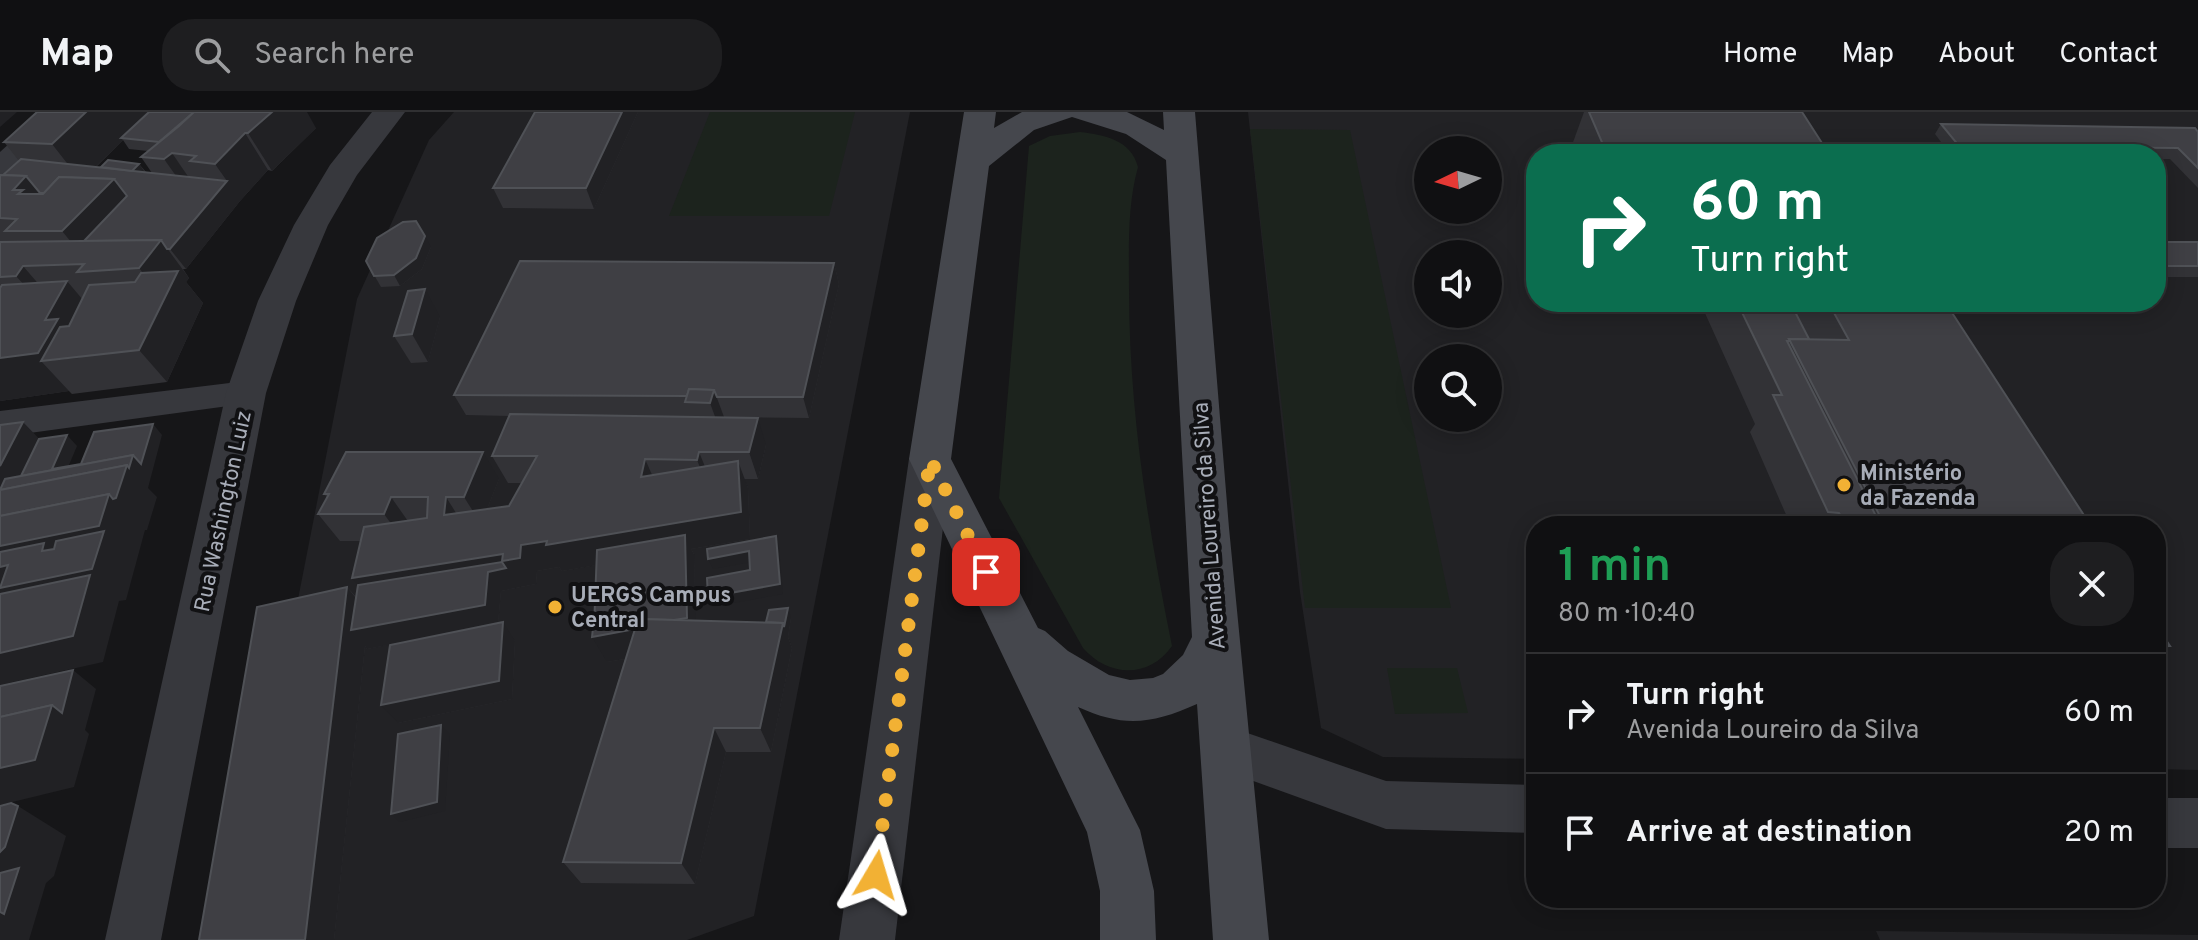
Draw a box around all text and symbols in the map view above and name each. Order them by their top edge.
search box [162,19,722,91]
text: Map [40,31,114,80]
icon: search [190,33,234,77]
text: Search here [254,37,414,74]
text: Home [1723,37,1797,73]
text: Map [1841,37,1894,73]
text: About [1938,37,2015,73]
text: Contact [2059,37,2158,73]
north arrow [1414,136,1502,224]
map controls [1414,136,1502,432]
text: 60 m [1690,170,1824,240]
icon: right [1558,176,1662,280]
text: Turn right [1690,239,1849,285]
button: sound [1414,240,1502,328]
button: search [1414,344,1502,432]
street label: Avenida Loureiro da Silva [1188,401,1233,651]
street label: Rua Washington Luiz [190,408,259,615]
place label: Ministério da Fazenda [1860,461,1976,513]
marker: Ministério da Fazenda [1835,476,1853,494]
pin [952,538,1020,606]
text: 1 min [1558,538,1671,598]
button: close [2050,542,2134,626]
icon: arrive [964,550,1008,594]
place label: UERGS Campus Central [571,583,731,635]
marker: UERGS Campus Central [546,598,564,616]
text: 80 m · 10:40 [1558,598,1696,631]
text: Turn right [1626,678,1764,715]
icon: right [1558,691,1602,735]
text: 60 m [2064,695,2134,732]
text: Avenida Loureiro da Silva [1626,715,1919,748]
icon: arrive [1558,811,1602,855]
text: Arrive at destination [1626,815,1912,852]
text: 20 m [2064,815,2134,852]
position arrow [834,833,918,917]

